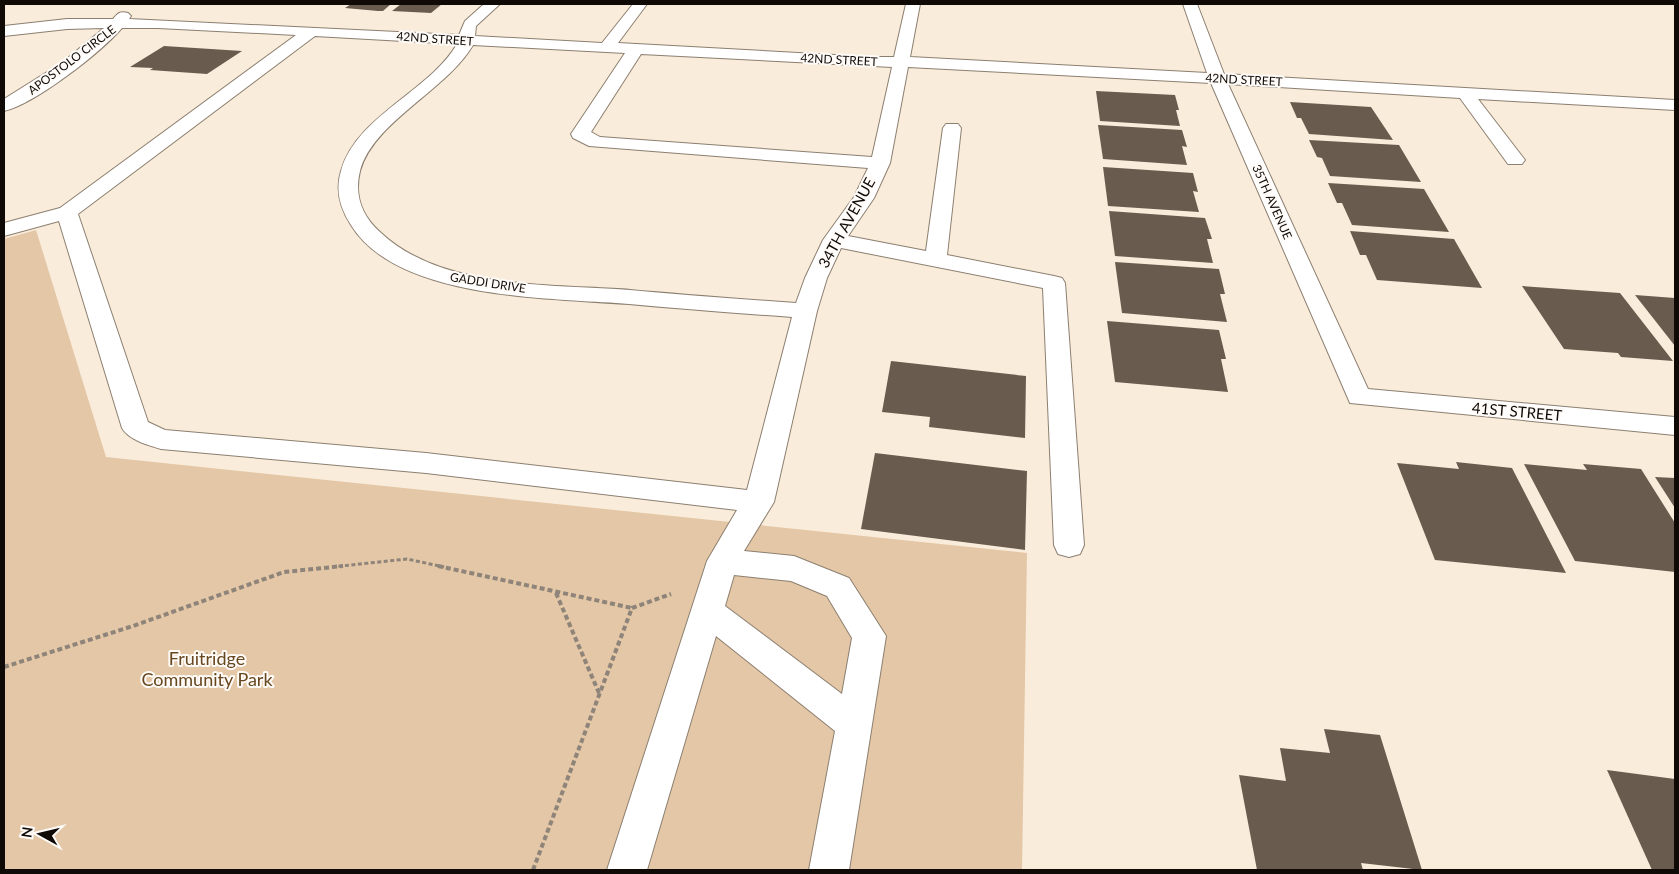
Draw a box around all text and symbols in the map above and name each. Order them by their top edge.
street label: APOSTOLO CIRCLE [25,22,119,98]
street label: 42ND STREET [396,28,474,49]
street label: 42ND STREET [800,50,878,69]
street label: 42ND STREET [1205,70,1283,89]
street label: 35TH AVENUE [1249,162,1296,242]
street label: 34TH AVENUE [814,174,878,271]
street label: GADDI DRIVE [449,269,527,296]
street label: 41ST STREET [1471,398,1563,424]
park label: Fruitridge Community Park [141,647,273,690]
north arrow [15,809,65,859]
text: N [17,826,36,839]

